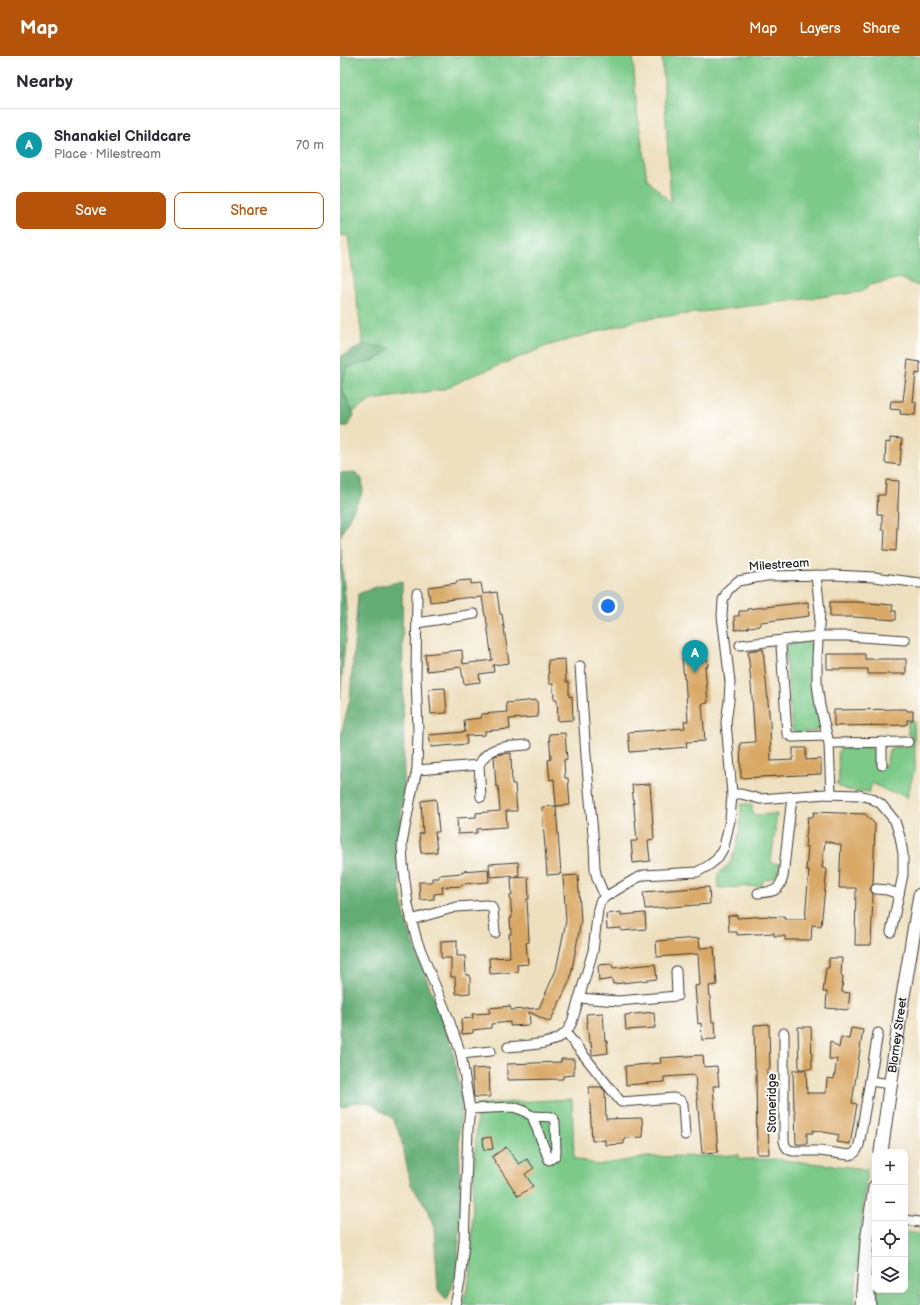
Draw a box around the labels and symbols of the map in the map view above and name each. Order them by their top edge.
street label: Milestream [748,555,810,575]
your location [598,596,618,616]
pin: A [682,640,708,673]
street label: Blarney Street [885,996,910,1074]
street label: Stoneridge [765,1073,780,1133]

